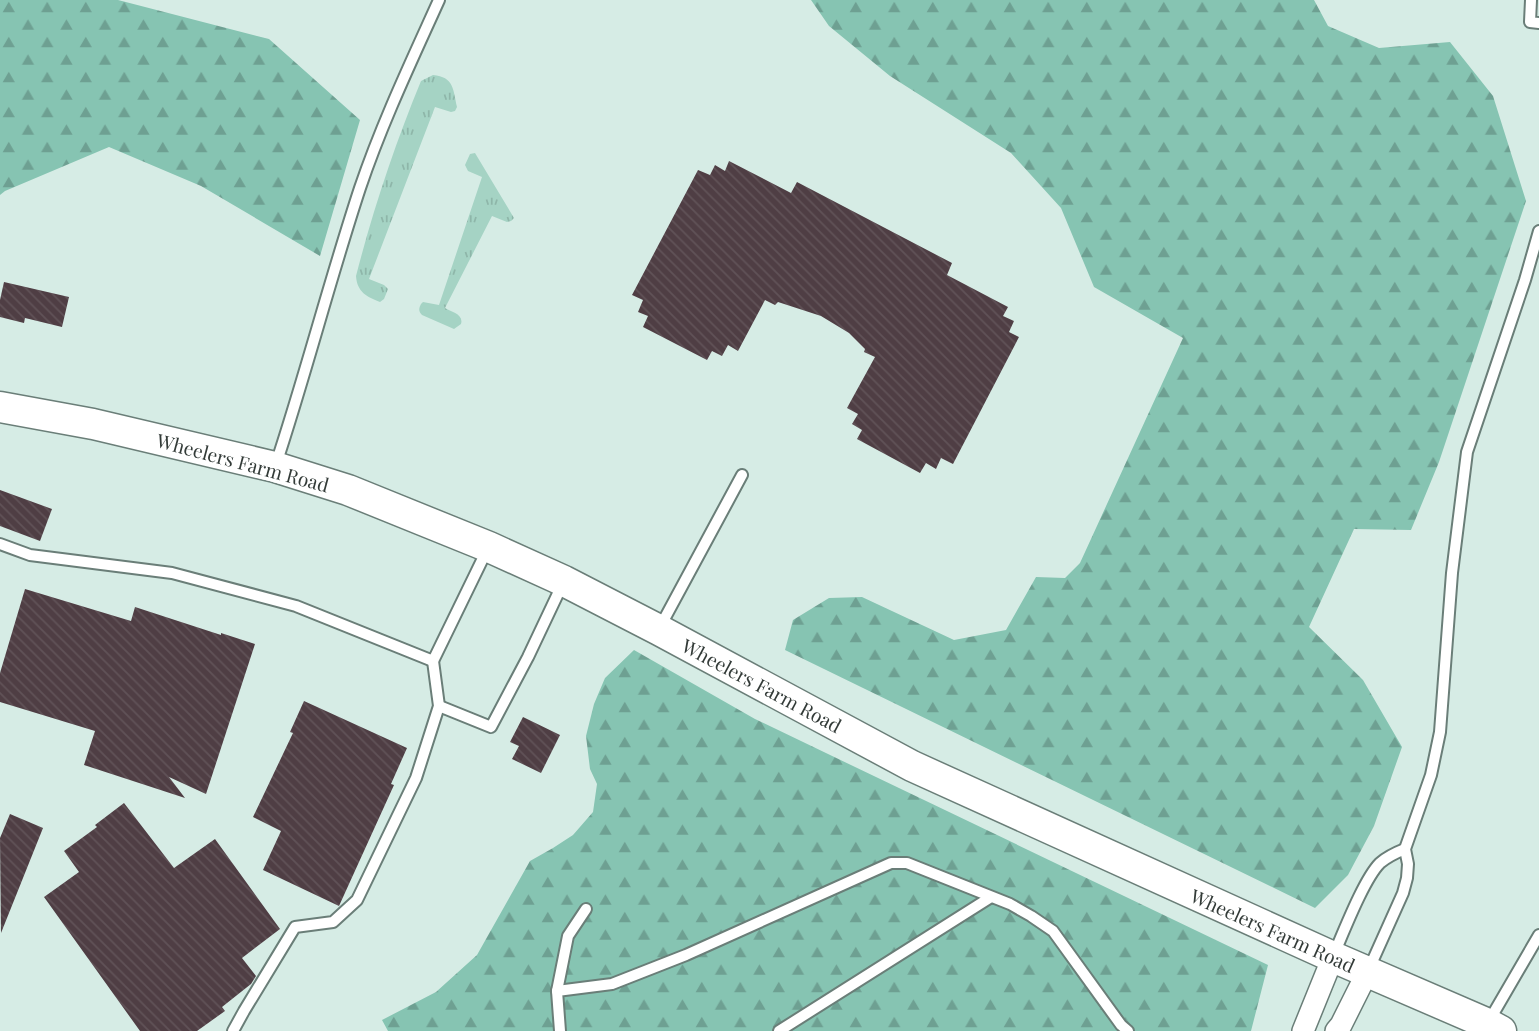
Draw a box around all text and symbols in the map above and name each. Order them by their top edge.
street label: Wheelers Farm Road [153,426,332,498]
street label: Wheelers Farm Road [677,631,846,738]
street label: Wheelers Farm Road [1186,882,1359,978]

